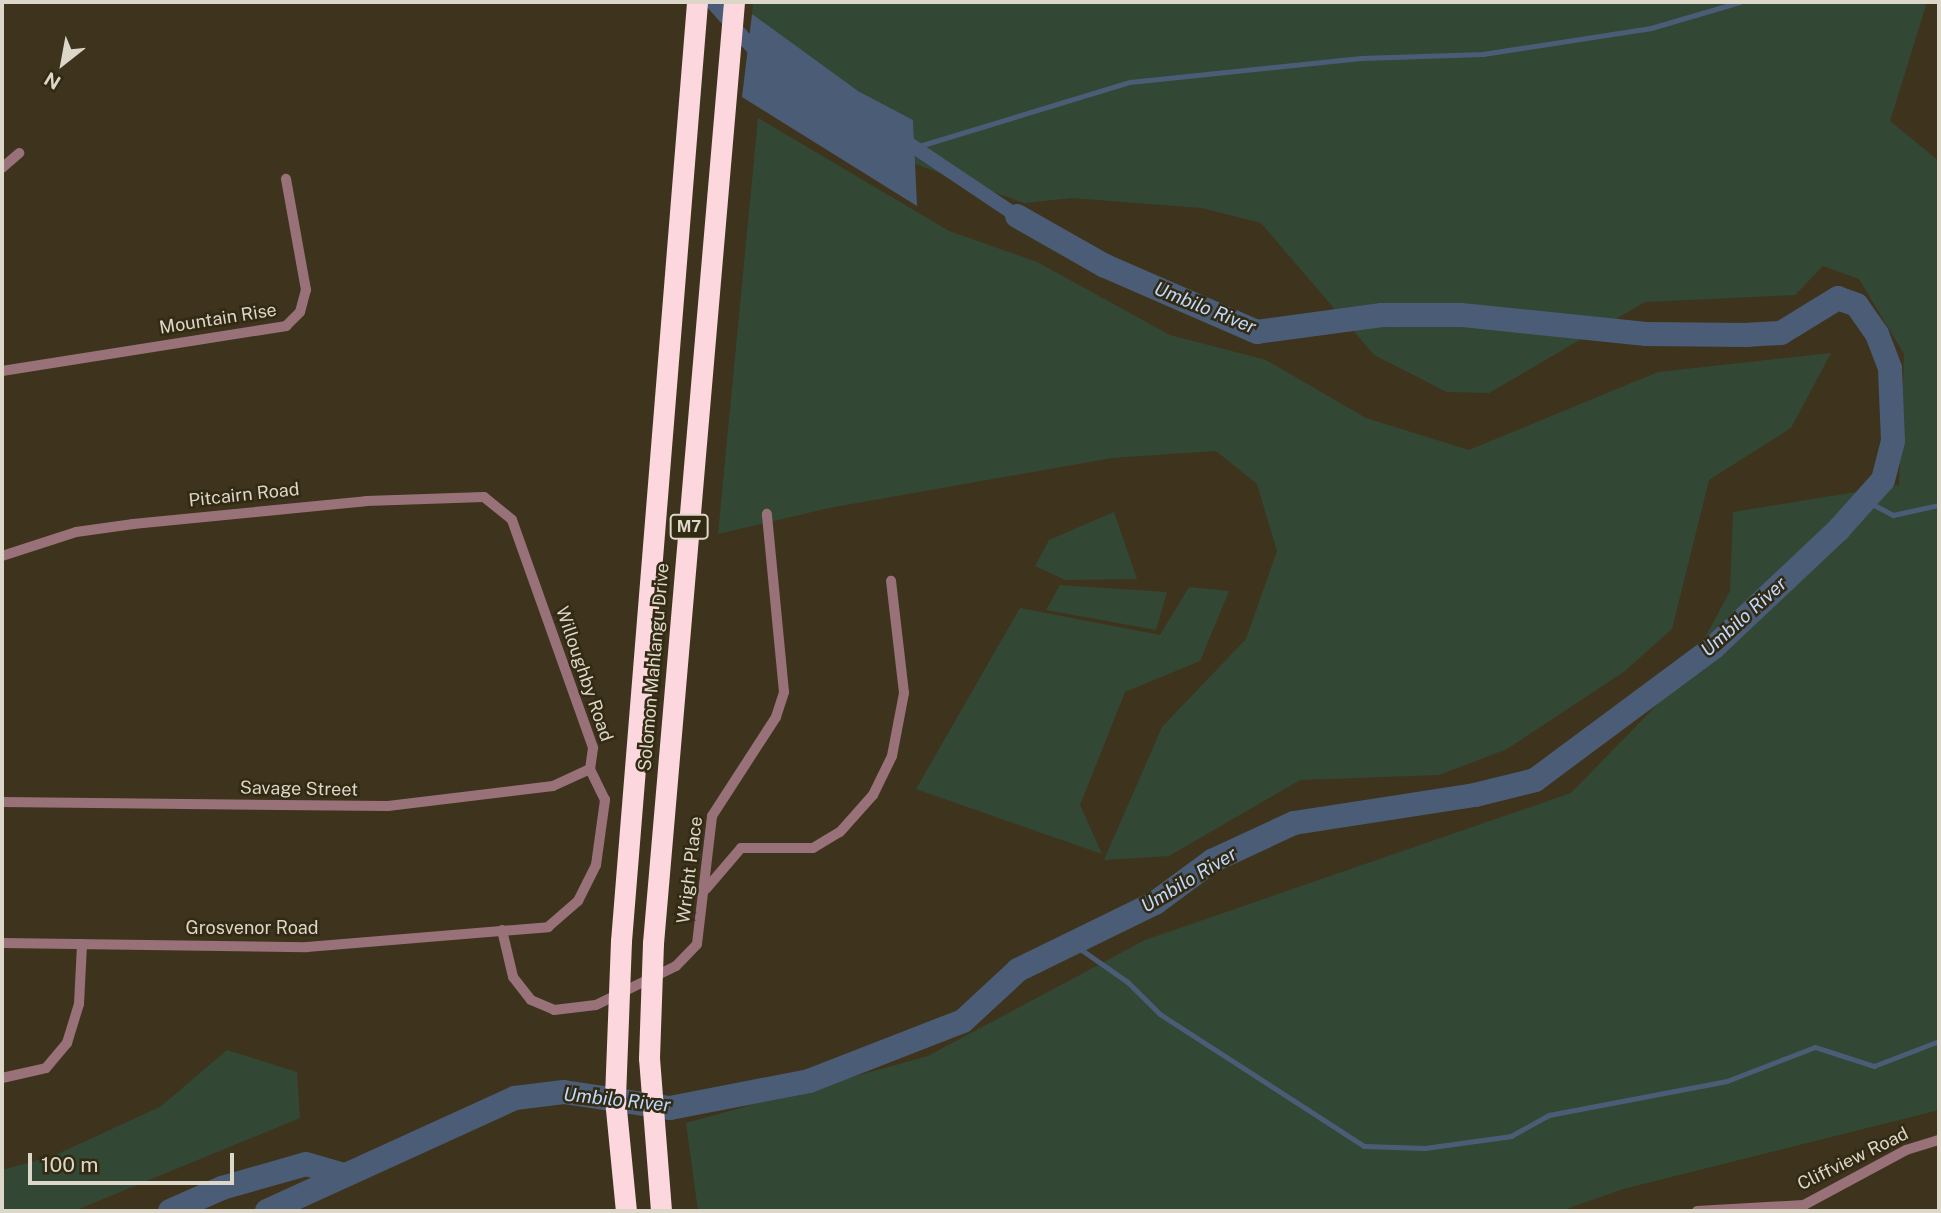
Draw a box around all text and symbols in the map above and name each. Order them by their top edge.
north arrow [28,28,98,98]
text: N [40,68,64,94]
water label: Umbilo River [1151,277,1259,339]
street label: Mountain Rise [158,299,278,339]
street label: Pitcairn Road [188,478,300,512]
road number: M7 [668,514,710,540]
street label: Solomon Mahlangu Drive [634,562,674,772]
water label: Umbilo River [1696,572,1792,662]
street label: Willoughby Road [551,604,617,744]
street label: Savage Street [240,777,358,801]
street label: Wright Place [673,815,707,925]
water label: Umbilo River [1137,842,1241,918]
street label: Grosvenor Road [186,917,318,939]
water label: Umbilo River [562,1083,672,1117]
street label: Cliffview Road [1794,1123,1912,1195]
scale bar [32,1140,238,1184]
text: 100 m [41,1152,98,1177]

